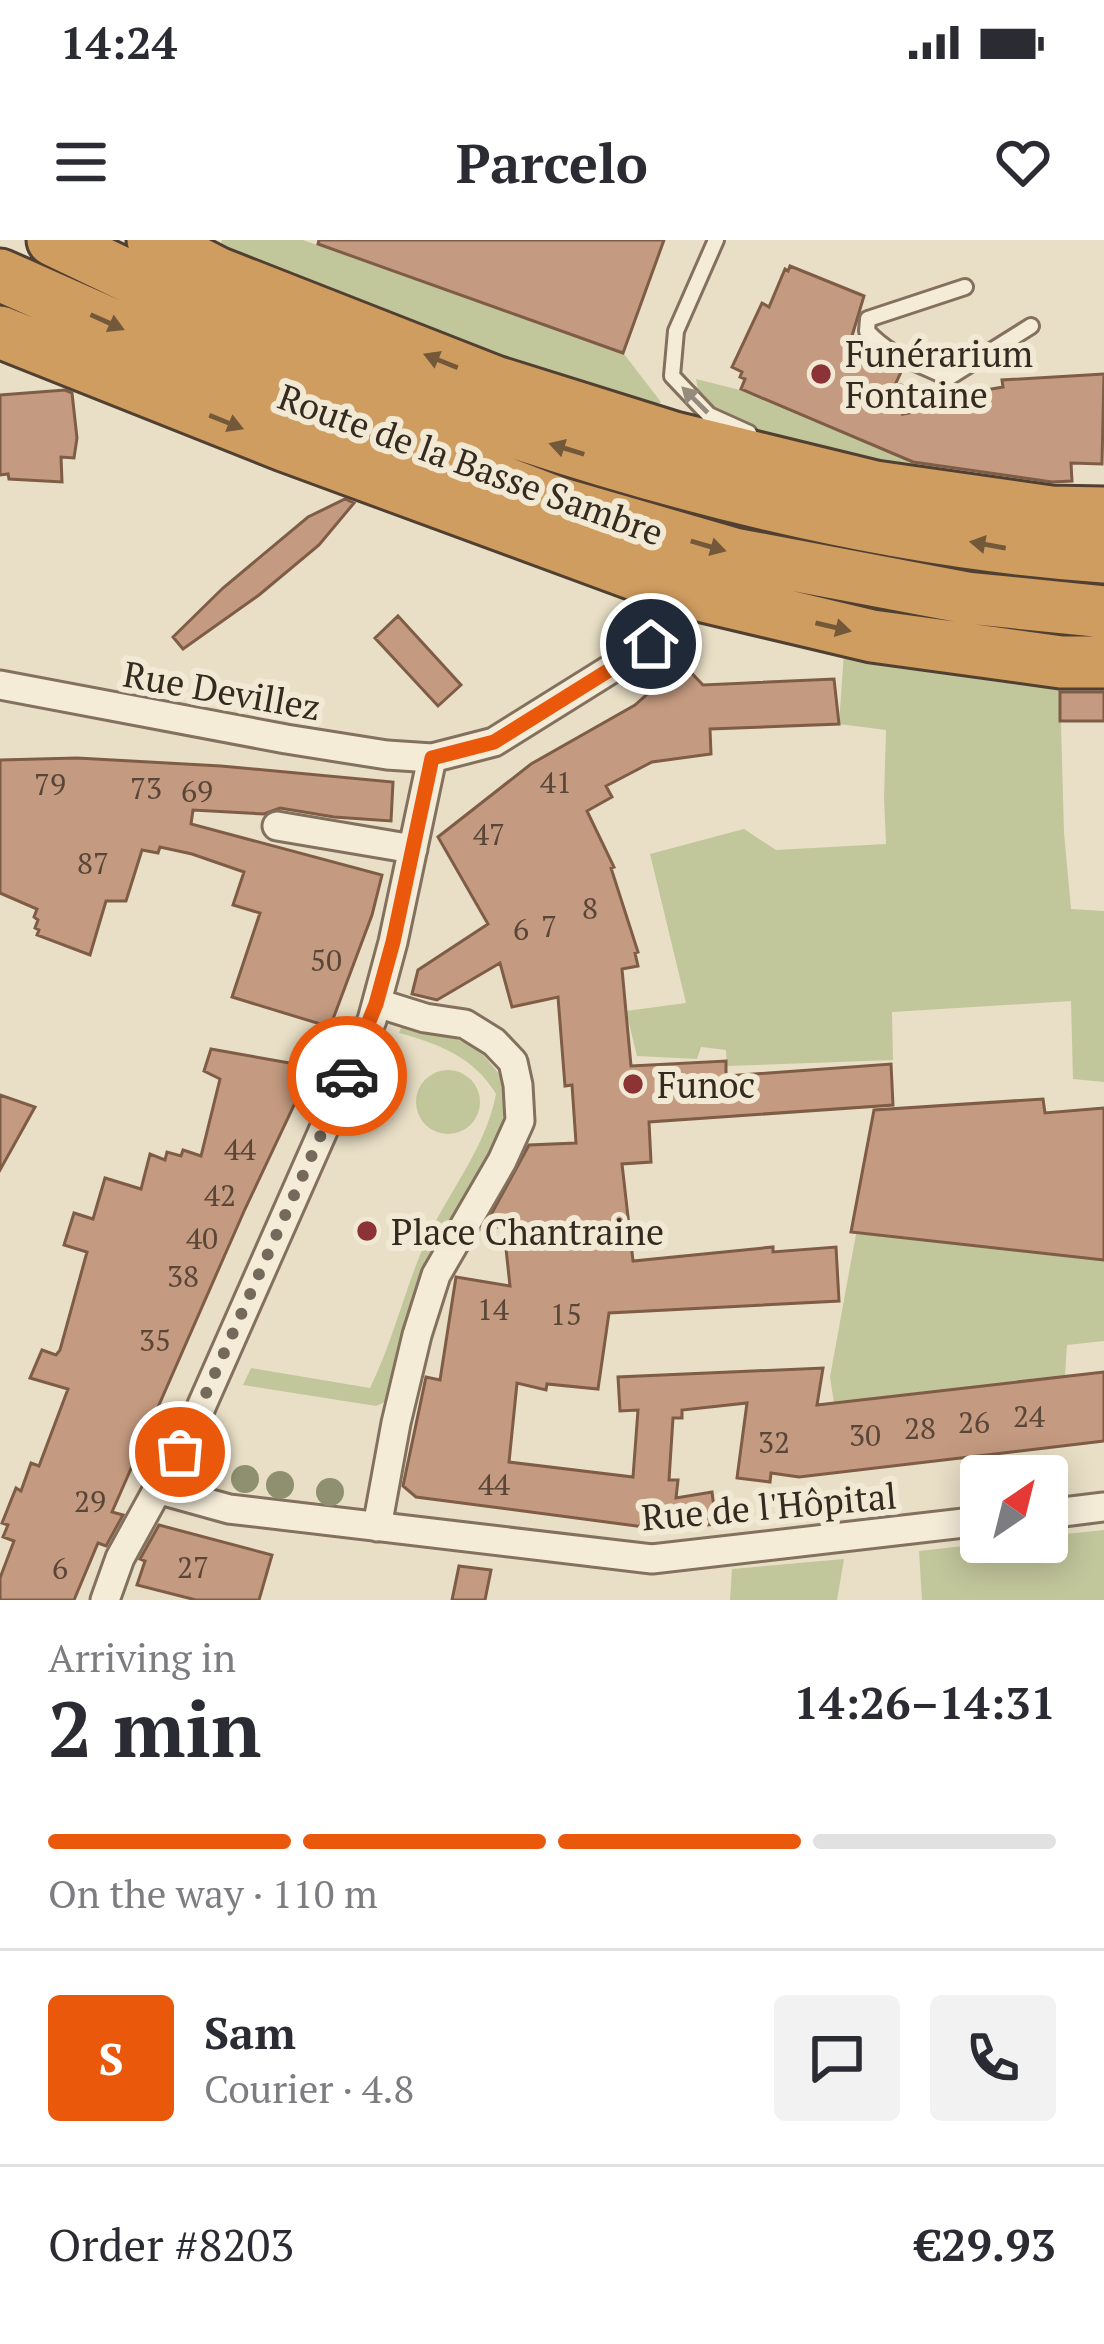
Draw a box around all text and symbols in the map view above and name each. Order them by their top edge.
text: 14:24 [60,12,177,72]
text: Parcelo [456,127,648,198]
icon: menu [48,129,114,195]
icon: heart [990,129,1056,195]
one-way arrow [90,313,125,333]
place label: Funérarium Fontaine [845,330,1033,418]
one-way arrow [422,351,458,370]
marker: Funérarium Fontaine [808,361,834,387]
street label: Route de la Basse Sambre [272,372,670,556]
one-way arrow [682,386,710,415]
one-way arrow [208,413,244,432]
one-way arrow [548,439,585,458]
one-way arrow [968,535,1006,554]
one-way arrow [690,538,727,557]
pin [600,593,702,695]
icon: home [618,611,684,677]
one-way arrow [815,618,852,637]
street label: Rue Devillez [120,650,324,730]
house number: 41 [540,762,572,802]
house number: 79 [34,764,66,804]
house number: 73 [130,768,162,808]
house number: 69 [181,771,213,811]
house number: 47 [473,814,505,854]
house number: 87 [77,843,109,883]
house number: 8 [582,888,598,928]
house number: 7 [541,906,557,946]
house number: 6 [513,909,529,949]
house number: 50 [310,940,342,980]
courier [287,1016,407,1136]
icon: car [314,1043,380,1109]
place label: Funoc [657,1061,755,1108]
marker: Funoc [620,1071,646,1097]
house number: 44 [224,1129,256,1169]
house number: 42 [204,1175,236,1215]
place label: Place Chantraine [391,1208,664,1255]
house number: 40 [186,1218,218,1258]
marker: Place Chantraine [354,1218,380,1244]
house number: 38 [167,1256,199,1296]
house number: 14 [477,1289,509,1329]
house number: 15 [550,1294,582,1334]
house number: 35 [139,1320,171,1360]
house number: 24 [1013,1396,1045,1436]
pin [129,1401,231,1503]
house number: 26 [958,1402,990,1442]
house number: 28 [904,1408,936,1448]
house number: 30 [849,1415,881,1455]
icon: bag [147,1419,213,1485]
house number: 32 [758,1422,790,1462]
north arrow [960,1455,1068,1563]
map controls [960,1455,1068,1563]
house number: 44 [478,1464,510,1504]
street label: Rue de l'Hôpital [640,1471,898,1541]
house number: 29 [74,1481,106,1521]
house number: 27 [177,1547,209,1587]
house number: 6 [52,1548,68,1588]
text: Arriving in [48,1631,236,1683]
text: 14:26–14:31 [794,1672,1056,1732]
text: 2 min [48,1676,261,1779]
text: On the way · 110 m [48,1867,378,1919]
button: chat [774,1995,900,2121]
button: phone [930,1995,1056,2121]
text: Sam [204,2002,296,2062]
text: S [98,2028,124,2088]
text: Courier · 4.8 [204,2062,414,2114]
text: Order #8203 [48,2214,294,2274]
text: €29.93 [916,2214,1056,2274]

